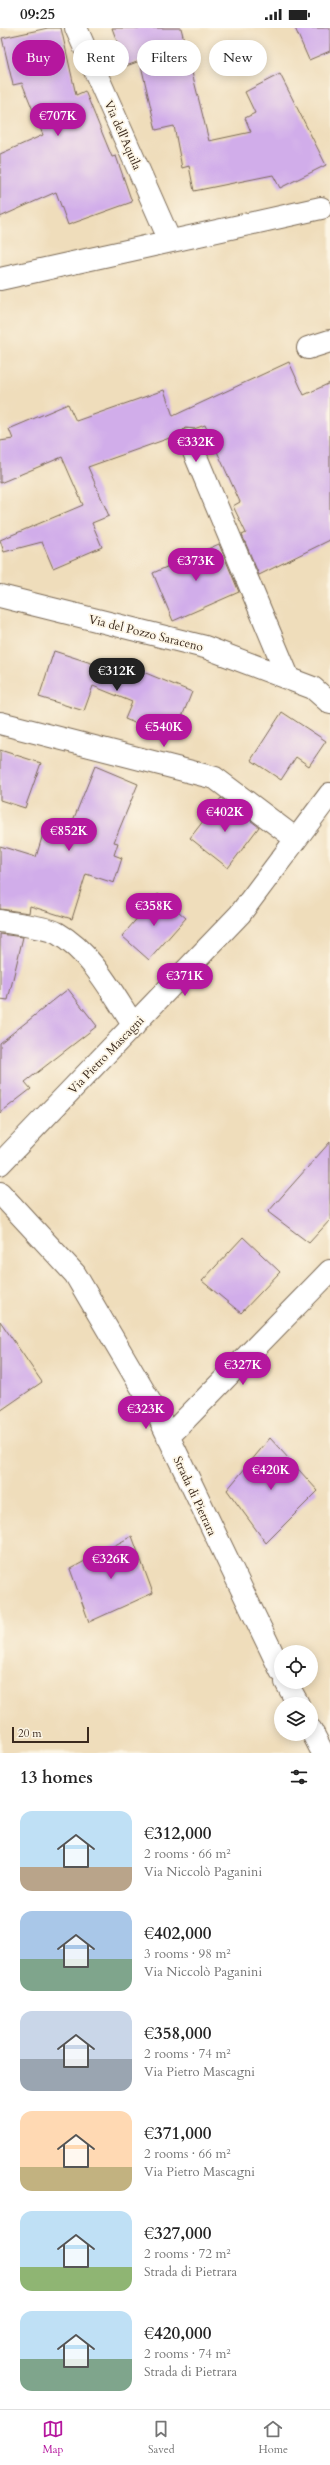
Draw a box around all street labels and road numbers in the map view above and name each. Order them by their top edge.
street label: Via dell'Aquila [101,98,146,173]
street label: Via del Pozzo Saraceno [87,611,206,655]
street label: Via Pietro Mascagni [65,1012,148,1097]
street label: Strada di Pietrara [170,1454,221,1539]

